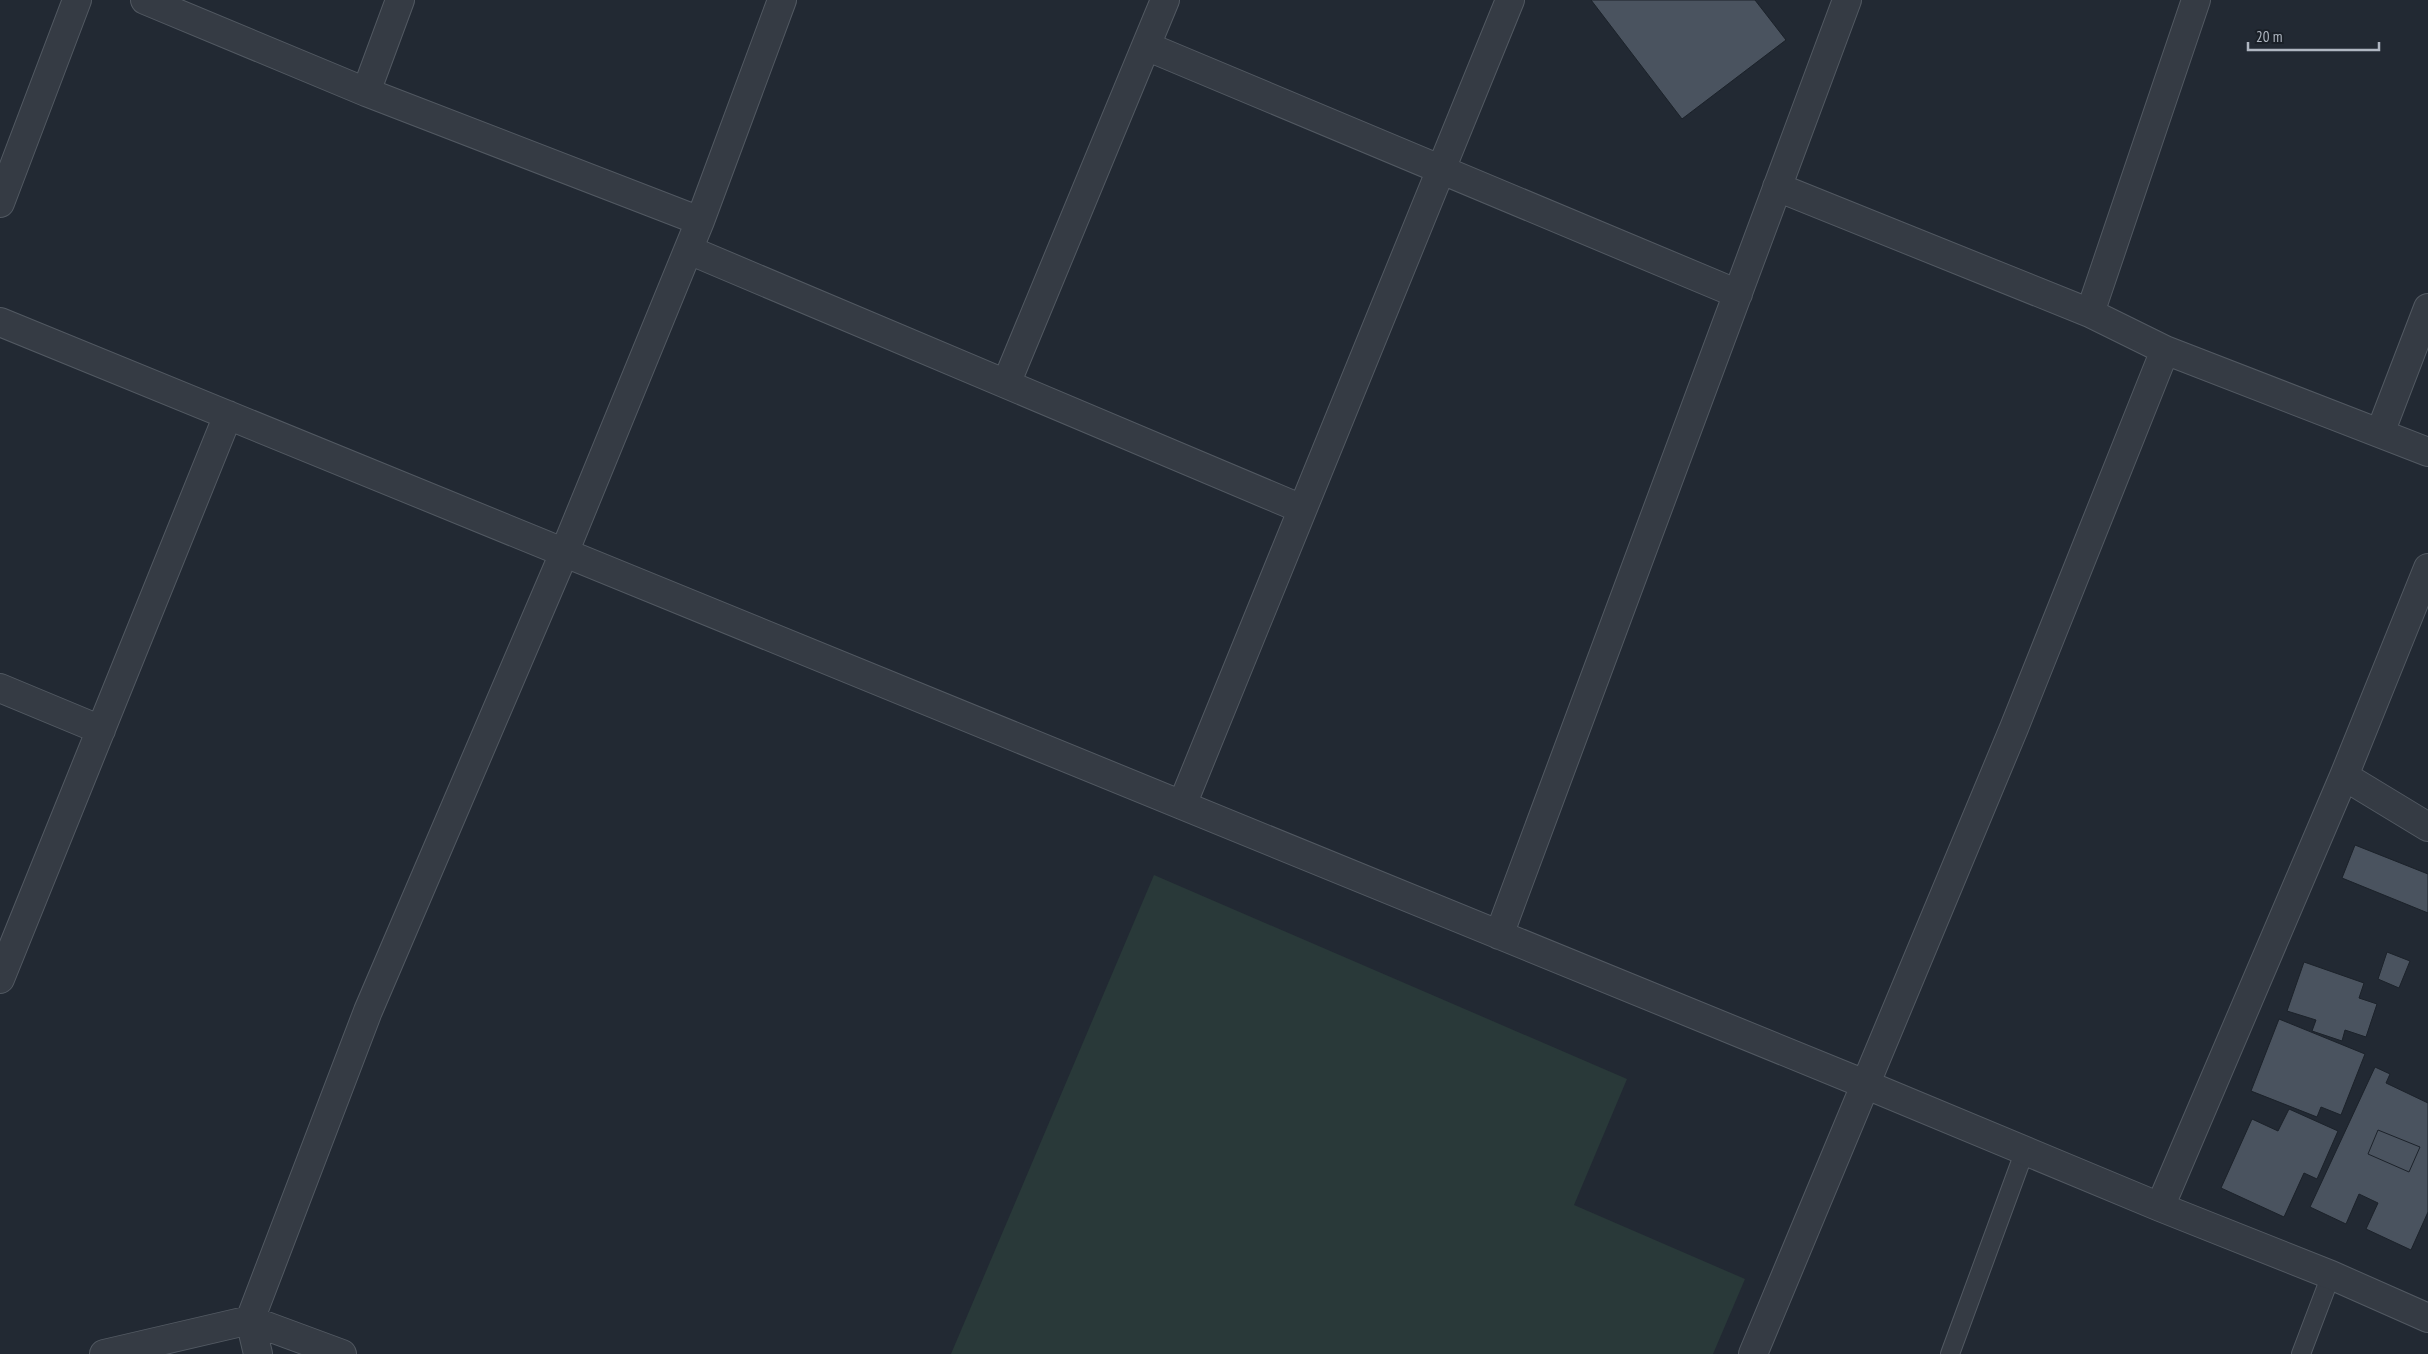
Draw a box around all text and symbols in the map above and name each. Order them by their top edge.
scale bar [2248,20,2379,52]
text: 20 m [2256,27,2282,46]

